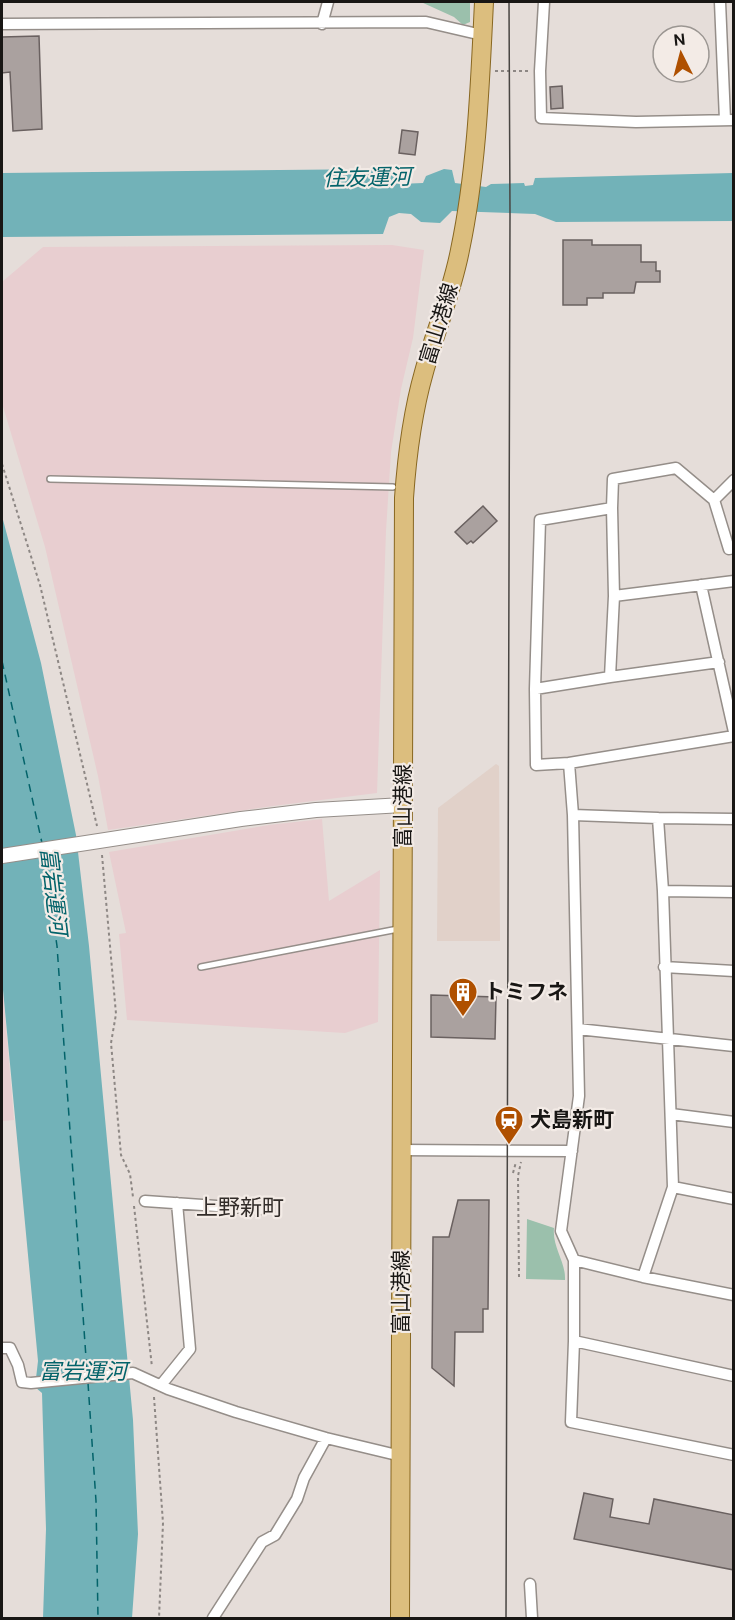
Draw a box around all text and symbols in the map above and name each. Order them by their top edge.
north arrow [651,24,711,84]
text: N [673,29,686,51]
water label: 住友運河 [323,162,415,193]
street label: 富山港線 [413,280,465,368]
street label: 富山港線 [389,764,417,848]
water label: 富岩運河 [34,846,74,940]
building icon: トミフネ [447,976,479,1018]
place label: トミフネ [484,978,568,1006]
station icon: 犬島新町 [493,1104,525,1146]
place label: 犬島新町 [530,1106,614,1134]
district label: 上野新町 [196,1193,284,1222]
street label: 富山港線 [387,1250,415,1334]
water label: 富岩運河 [39,1357,131,1386]

